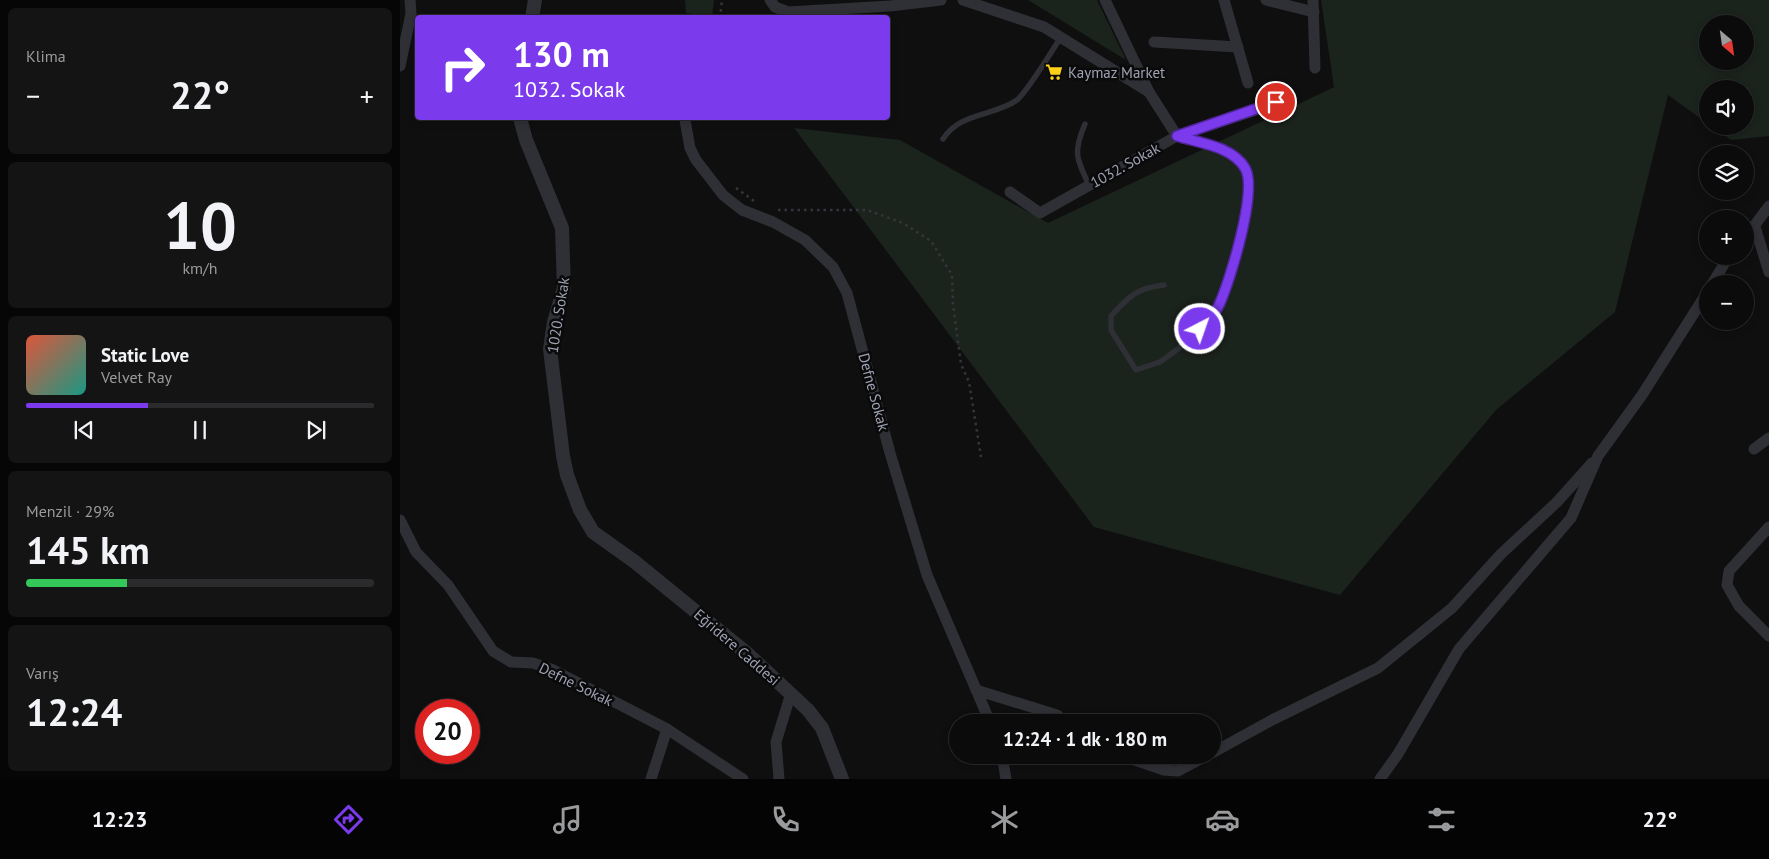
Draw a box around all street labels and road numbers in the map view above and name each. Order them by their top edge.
street label: 1032. Sokak [1087,138,1164,192]
street label: 1020. Sokak [543,275,573,354]
street label: Defne Sokak [854,351,894,434]
street label: Eğridere Caddesi [690,605,784,689]
street label: Defne Sokak [536,658,617,710]

